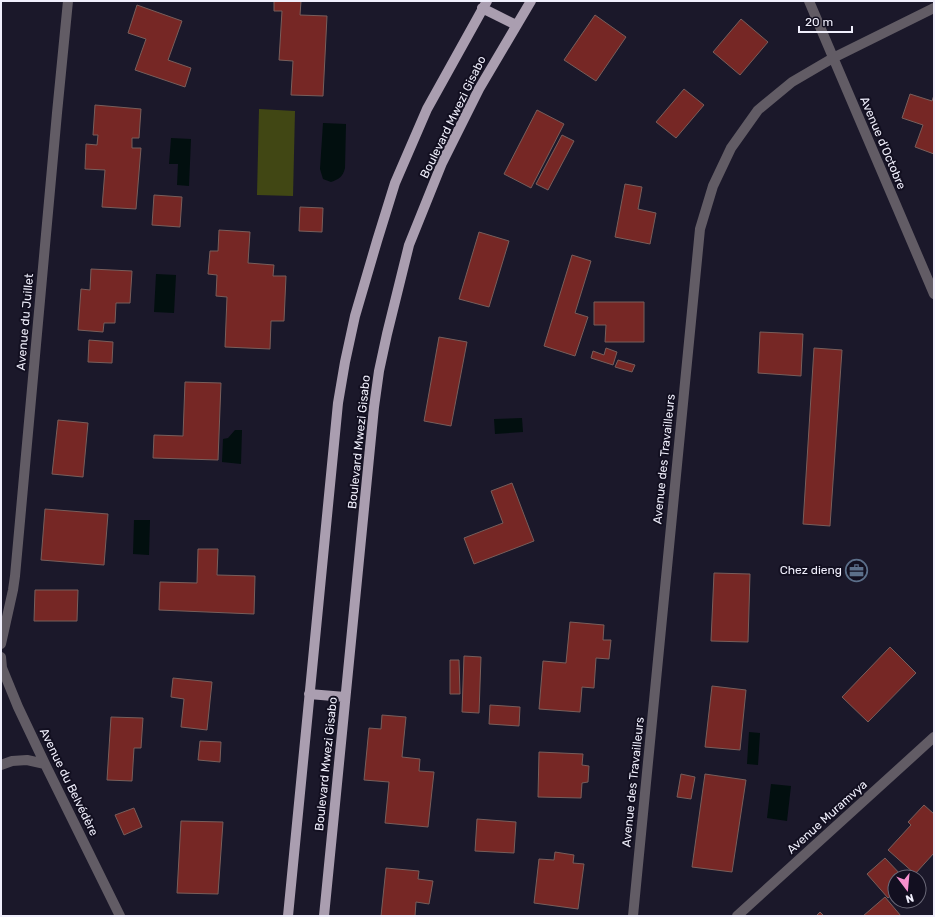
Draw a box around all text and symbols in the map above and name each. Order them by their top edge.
scale bar [799,8,852,34]
text: 20 m [805,15,833,29]
street label: Boulevard Mwezi Gisabo [417,53,489,181]
street label: Avenue d'Octobre [857,95,909,192]
street label: Avenue du Juillet [14,273,36,371]
street label: Boulevard Mwezi Gisabo [345,374,373,510]
street label: Avenue des Travailleurs [650,393,678,525]
office icon: Chez dieng [844,557,870,583]
place label: Chez dieng [780,563,842,577]
street label: Boulevard Mwezi Gisabo [312,696,340,832]
street label: Avenue des Travailleurs [619,716,647,848]
street label: Avenue du Belvédère [37,726,101,838]
street label: Avenue Muramvya [784,777,870,857]
north arrow [887,869,927,909]
text: N [904,891,915,905]

